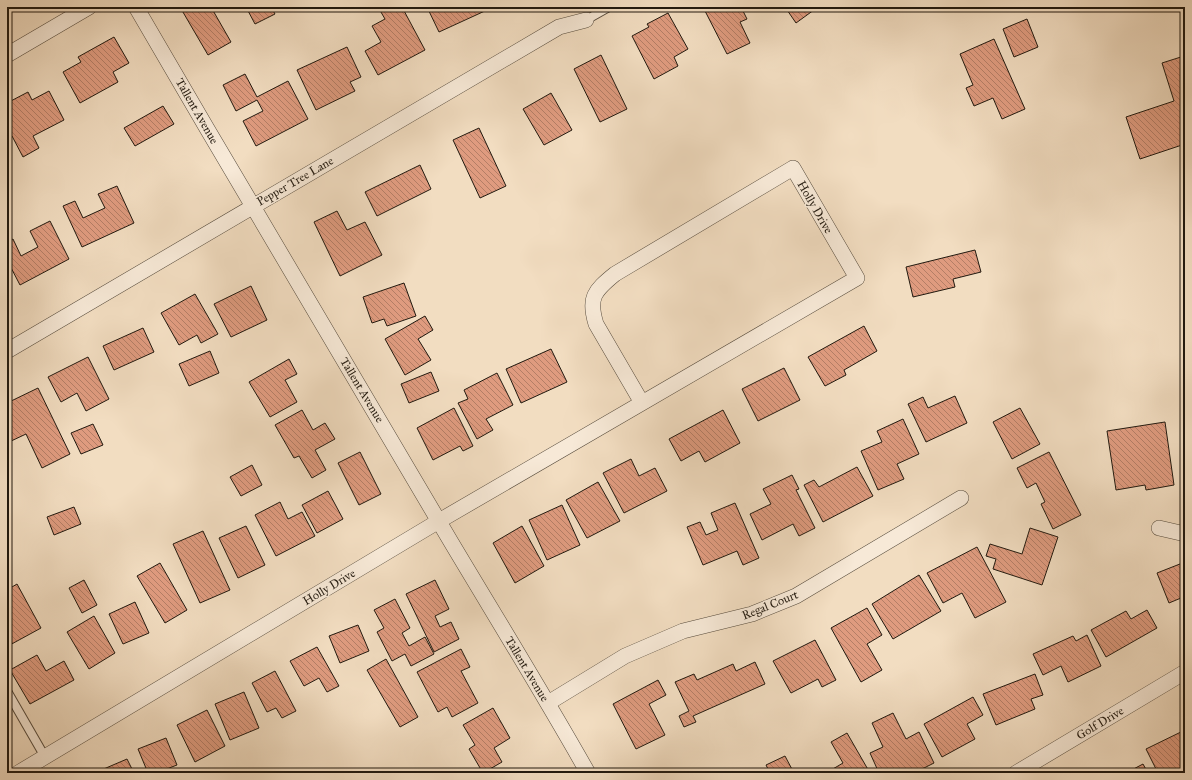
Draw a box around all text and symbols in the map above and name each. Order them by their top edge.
street label: Tallent Avenue [173,76,221,146]
street label: Pepper Tree Lane [254,153,336,209]
street label: Holly Drive [794,178,836,236]
street label: Tallent Avenue [337,355,387,425]
street label: Holly Drive [300,566,358,608]
street label: Regal Court [740,587,801,624]
street label: Tallent Avenue [502,634,552,704]
street label: Golf Drive [1074,703,1126,743]

